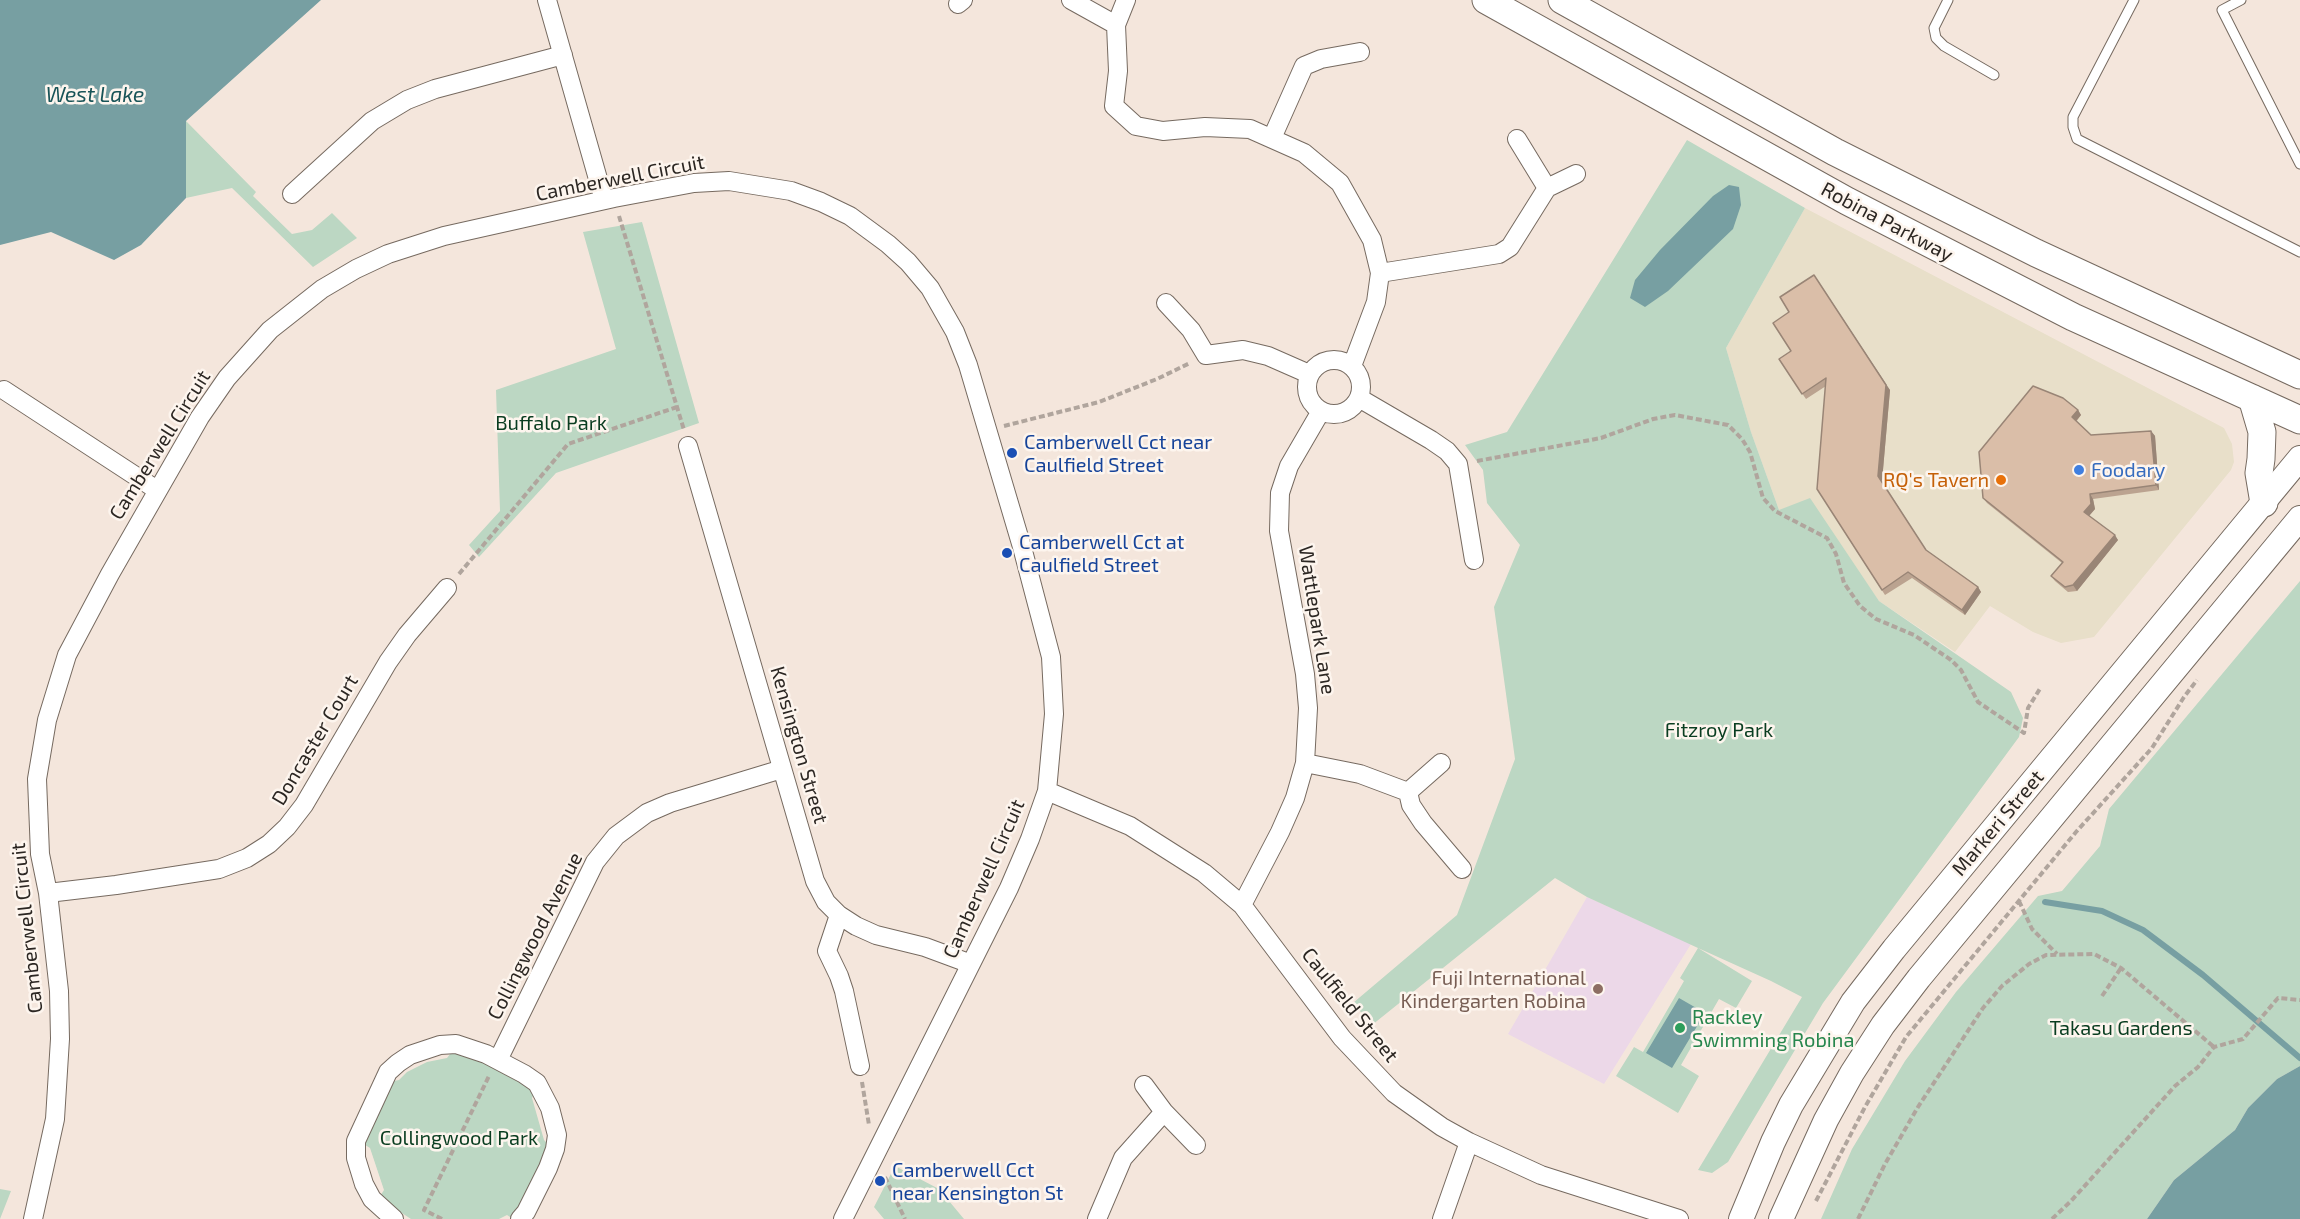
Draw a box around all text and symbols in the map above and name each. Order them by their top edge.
water label: West Lake [46,82,144,108]
street label: Camberwell Circuit [534,150,706,206]
street label: Robina Parkway [1817,177,1957,267]
street label: Camberwell Circuit [104,366,216,524]
park label: Buffalo Park [495,411,607,435]
place label: Camberwell Cct near Caulfield Street [1024,430,1212,477]
marker: Camberwell Cct near Caulfield Street [1005,446,1019,460]
place label: Foodary [2091,458,2165,482]
marker: Foodary [2072,463,2086,477]
place label: RQ's Tavern [1883,468,1989,492]
marker: RQ's Tavern [1994,473,2008,487]
place label: Camberwell Cct at Caulfield Street [1019,530,1184,577]
street label: Wattlepark Lane [1293,544,1341,696]
marker: Camberwell Cct at Caulfield Street [1000,546,1014,560]
street label: Kensington Street [765,664,833,826]
street label: Doncaster Court [267,670,363,810]
park label: Fitzroy Park [1665,718,1773,742]
street label: Markeri Street [1947,765,2049,881]
street label: Camberwell Circuit [938,796,1030,962]
street label: Camberwell Circuit [6,841,48,1015]
street label: Collingwood Avenue [482,848,588,1024]
street label: Caulfield Street [1297,943,1403,1067]
place label: Fuji International Kindergarten Robina [1400,966,1586,1013]
marker: Fuji International Kindergarten Robina [1591,982,1605,996]
place label: Rackley Swimming Robina [1692,1005,1854,1052]
park label: Takasu Gardens [2049,1016,2193,1040]
marker: Rackley Swimming Robina [1673,1021,1687,1035]
park label: Collingwood Park [380,1126,538,1150]
place label: Camberwell Cct near Kensington St [892,1158,1063,1205]
marker: Camberwell Cct near Kensington St [873,1174,887,1188]

